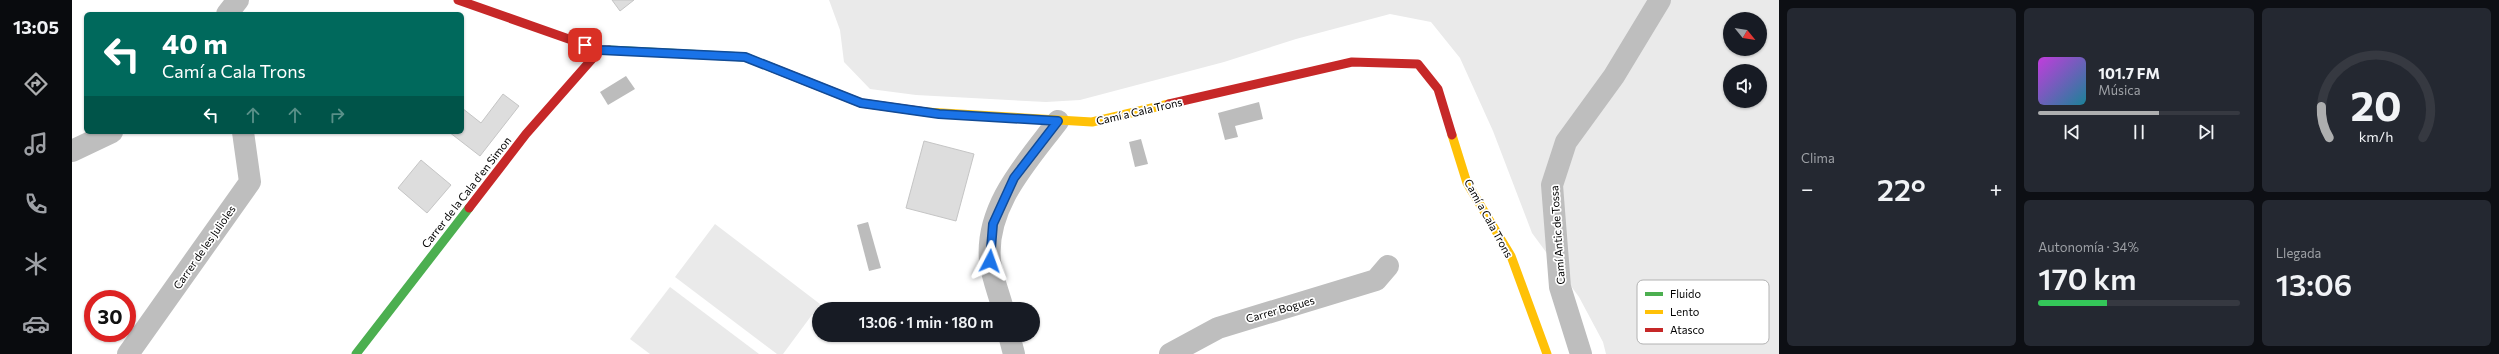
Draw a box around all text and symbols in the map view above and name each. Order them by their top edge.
north arrow [1723,12,1767,56]
map controls [1723,12,1767,108]
text: 13:05 [13,16,59,38]
text: 40 m [162,26,228,60]
icon: left [96,28,148,80]
pin [568,28,602,62]
icon: arrive [574,34,596,56]
text: Camí a Cala Trons [162,60,306,82]
button: sound [1723,64,1767,108]
text: 101.7 FM [2098,64,2160,82]
icon: directions [22,70,50,98]
text: 20 [2351,79,2402,130]
text: Música [2098,82,2140,98]
street label: Camí a Cala Trons [1095,95,1183,127]
icon: left [200,104,222,126]
icon: ahead [242,104,264,126]
icon: ahead [284,104,306,126]
icon: right [326,104,348,126]
icon: previous [2061,121,2083,143]
icon: pause [2128,121,2150,143]
icon: next [2195,121,2217,143]
text: km/h [2359,126,2394,144]
icon: music [22,130,50,158]
street label: Carrer de la Cala d'en Simon [419,134,513,250]
text: Clima [1801,150,1835,166]
text: 22° [1877,170,1926,207]
text: − [1801,175,1814,202]
text: + [1989,175,2002,202]
street label: Camí a Cala Trons [1462,176,1516,260]
street label: Camí Antic de Tossa [1547,185,1567,285]
icon: phone [22,190,50,218]
street label: Carrer de les Julioles [170,203,239,292]
text: Autonomía · 34% [2038,239,2139,255]
position arrow [969,240,1011,282]
text: Llegada [2276,245,2321,261]
icon: climate [22,250,50,278]
text: 170 km [2038,259,2136,296]
text: 13:06 [2276,265,2352,302]
legend [1637,280,1769,344]
text: Fluido [1670,287,1701,300]
speed limit sign: 30 [84,290,136,342]
street label: Carrer Bogues [1244,293,1316,325]
text: Lento [1670,305,1700,318]
icon: car [22,310,50,338]
text: 13:06 · 1 min · 180 m [859,313,993,331]
text: Atasco [1670,323,1705,336]

